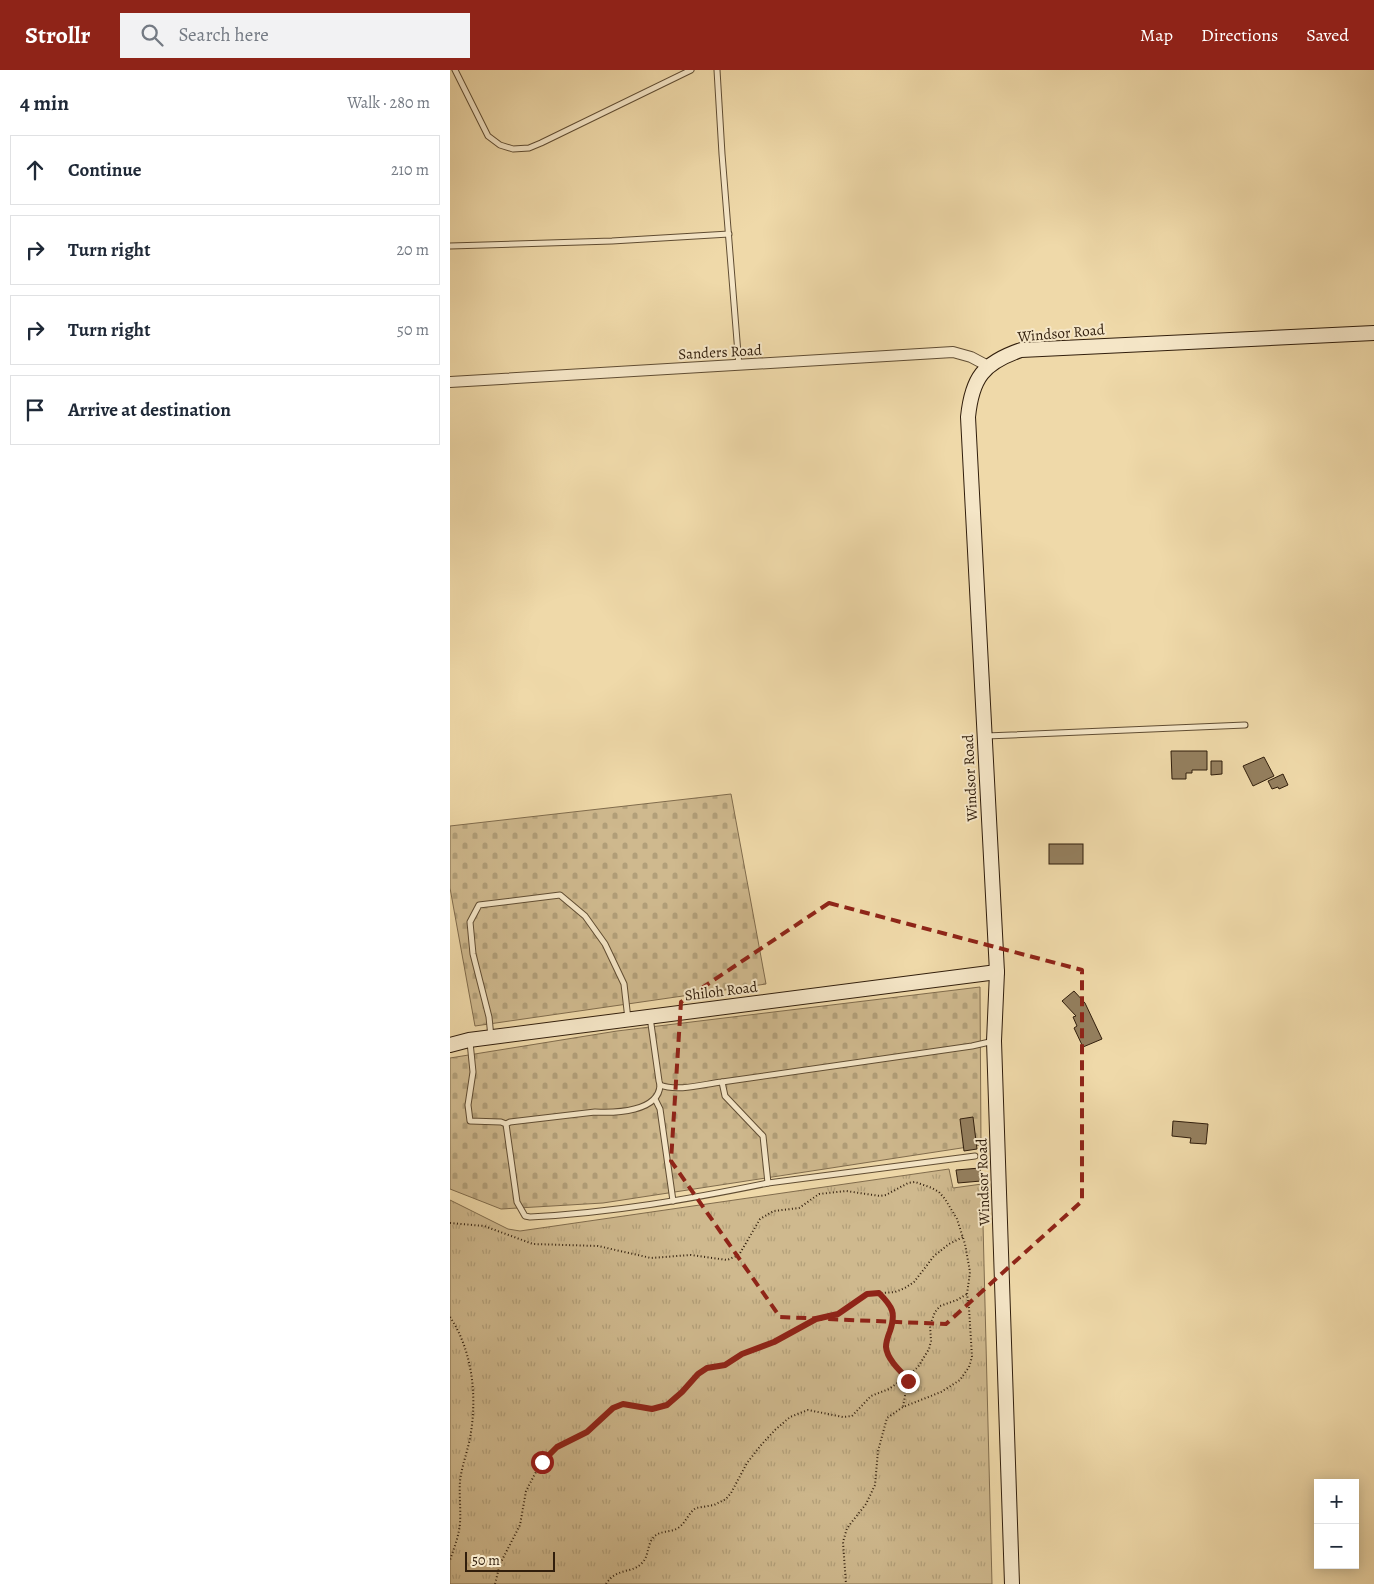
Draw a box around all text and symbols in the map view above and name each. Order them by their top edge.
search box [120,13,470,58]
text: Strollr [25,19,90,51]
icon: search [138,21,166,49]
text: Search here [178,22,269,48]
text: Map [1140,23,1173,47]
text: Directions [1201,23,1278,47]
text: Saved [1306,23,1349,47]
text: 4 min [20,89,69,117]
text: Walk · 280 m [347,92,430,114]
icon: ahead [21,156,49,184]
text: Continue [68,157,142,183]
text: 210 m [391,159,429,181]
icon: right [21,236,49,264]
text: Turn right [68,237,150,263]
text: 20 m [396,239,429,261]
icon: right [21,316,49,344]
text: Turn right [68,317,150,343]
text: 50 m [397,319,429,341]
street label: Windsor Road [1016,319,1106,347]
street label: Sanders Road [678,340,763,364]
icon: arrive [21,396,49,424]
text: Arrive at destination [68,397,231,423]
street label: Windsor Road [958,733,982,823]
street label: Shiloh Road [683,976,760,1005]
street label: Windsor Road [971,1137,995,1227]
route end [897,1370,920,1393]
route start [531,1451,554,1474]
map controls [1314,1479,1359,1569]
button: + [1314,1479,1359,1524]
button: − [1314,1524,1359,1569]
scale bar [465,1549,555,1572]
text: 50 m [472,1551,500,1570]

